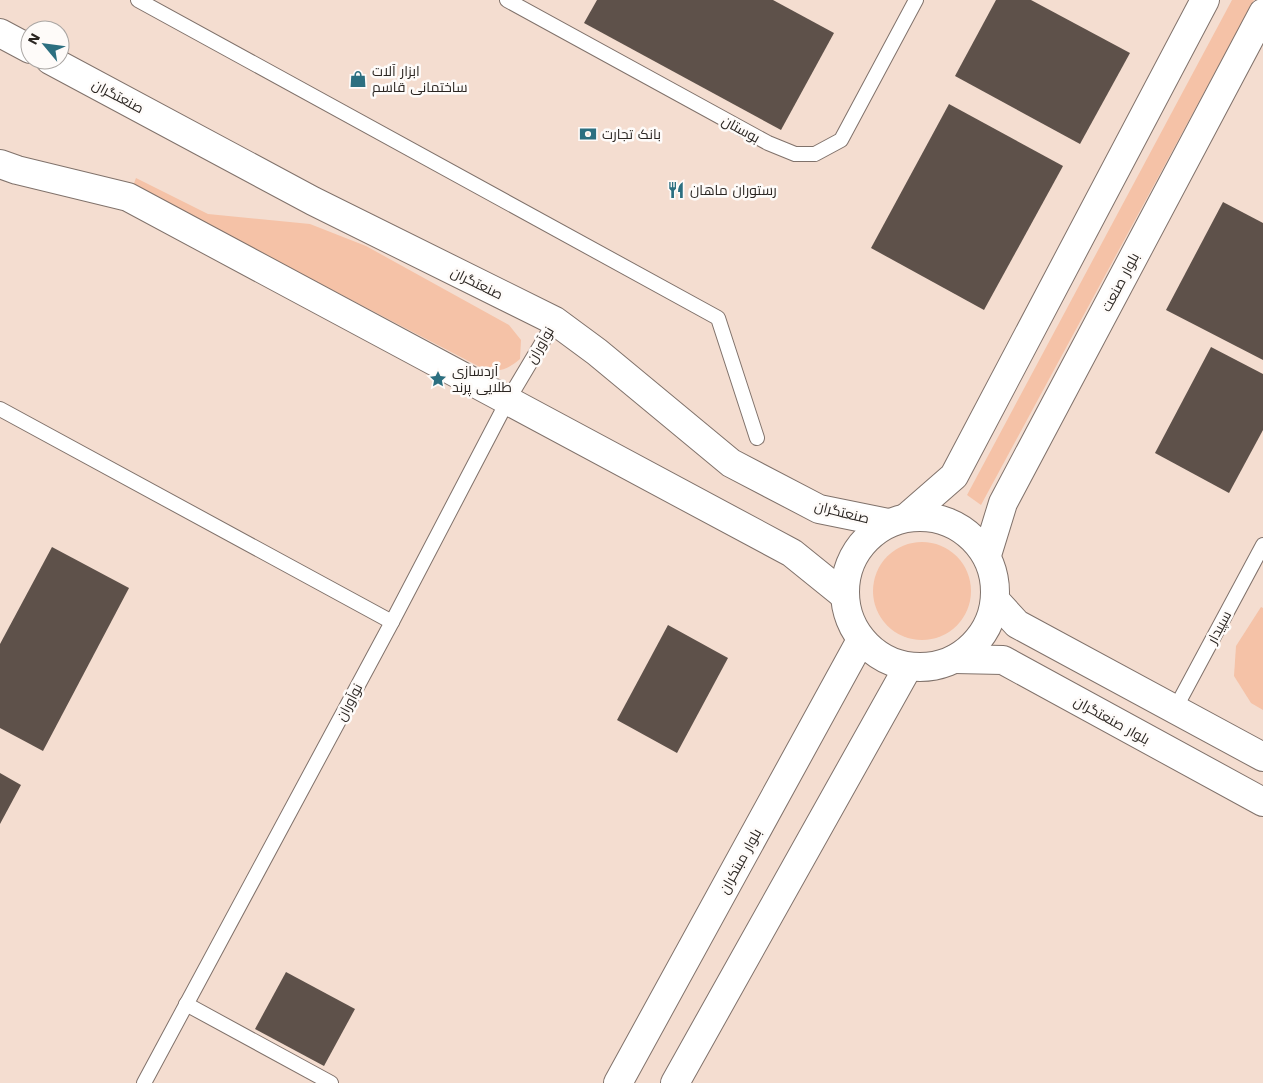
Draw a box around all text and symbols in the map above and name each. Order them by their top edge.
north arrow [20,20,70,70]
text: N [24,30,43,47]
place label: ابزار آلات ساختمانی قاسم [372,63,468,97]
shop icon: ابزار آلات ساختمانی قاسم [348,69,368,89]
street label: صنعتگران [90,76,146,116]
street label: بوستان [719,112,763,146]
bank icon: بانک تجارت [578,124,598,144]
place label: بانک تجارت [602,126,661,142]
restaurant icon: رستوران ماهان [666,180,686,200]
place label: رستوران ماهان [690,182,777,198]
street label: بلوار صنعت [1098,250,1142,314]
street label: صنعتگران [448,264,506,302]
street label: نوآوران [523,324,557,366]
place label: آردسازی طلایی پرند [452,363,512,397]
place icon: آردسازی طلایی پرند [428,369,448,389]
street label: صنعتگران [813,497,871,527]
street label: سپیدار [1203,608,1236,648]
street label: نوآوران [333,681,365,723]
street label: بلوار صنعتگران [1071,693,1153,747]
street label: بلوار مبتکران [716,826,764,896]

